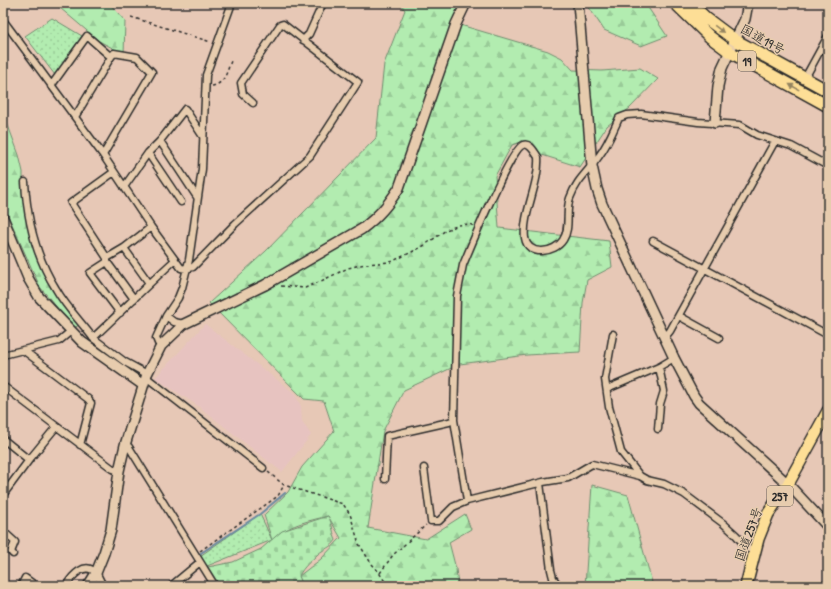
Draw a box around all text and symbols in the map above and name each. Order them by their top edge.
street label: 国道19号 [737,19,789,59]
one-way arrow [714,25,725,33]
road number: 19 [738,51,756,71]
one-way arrow [788,83,800,90]
road number: 257 [767,486,793,506]
street label: 国道257号 [730,504,766,564]

